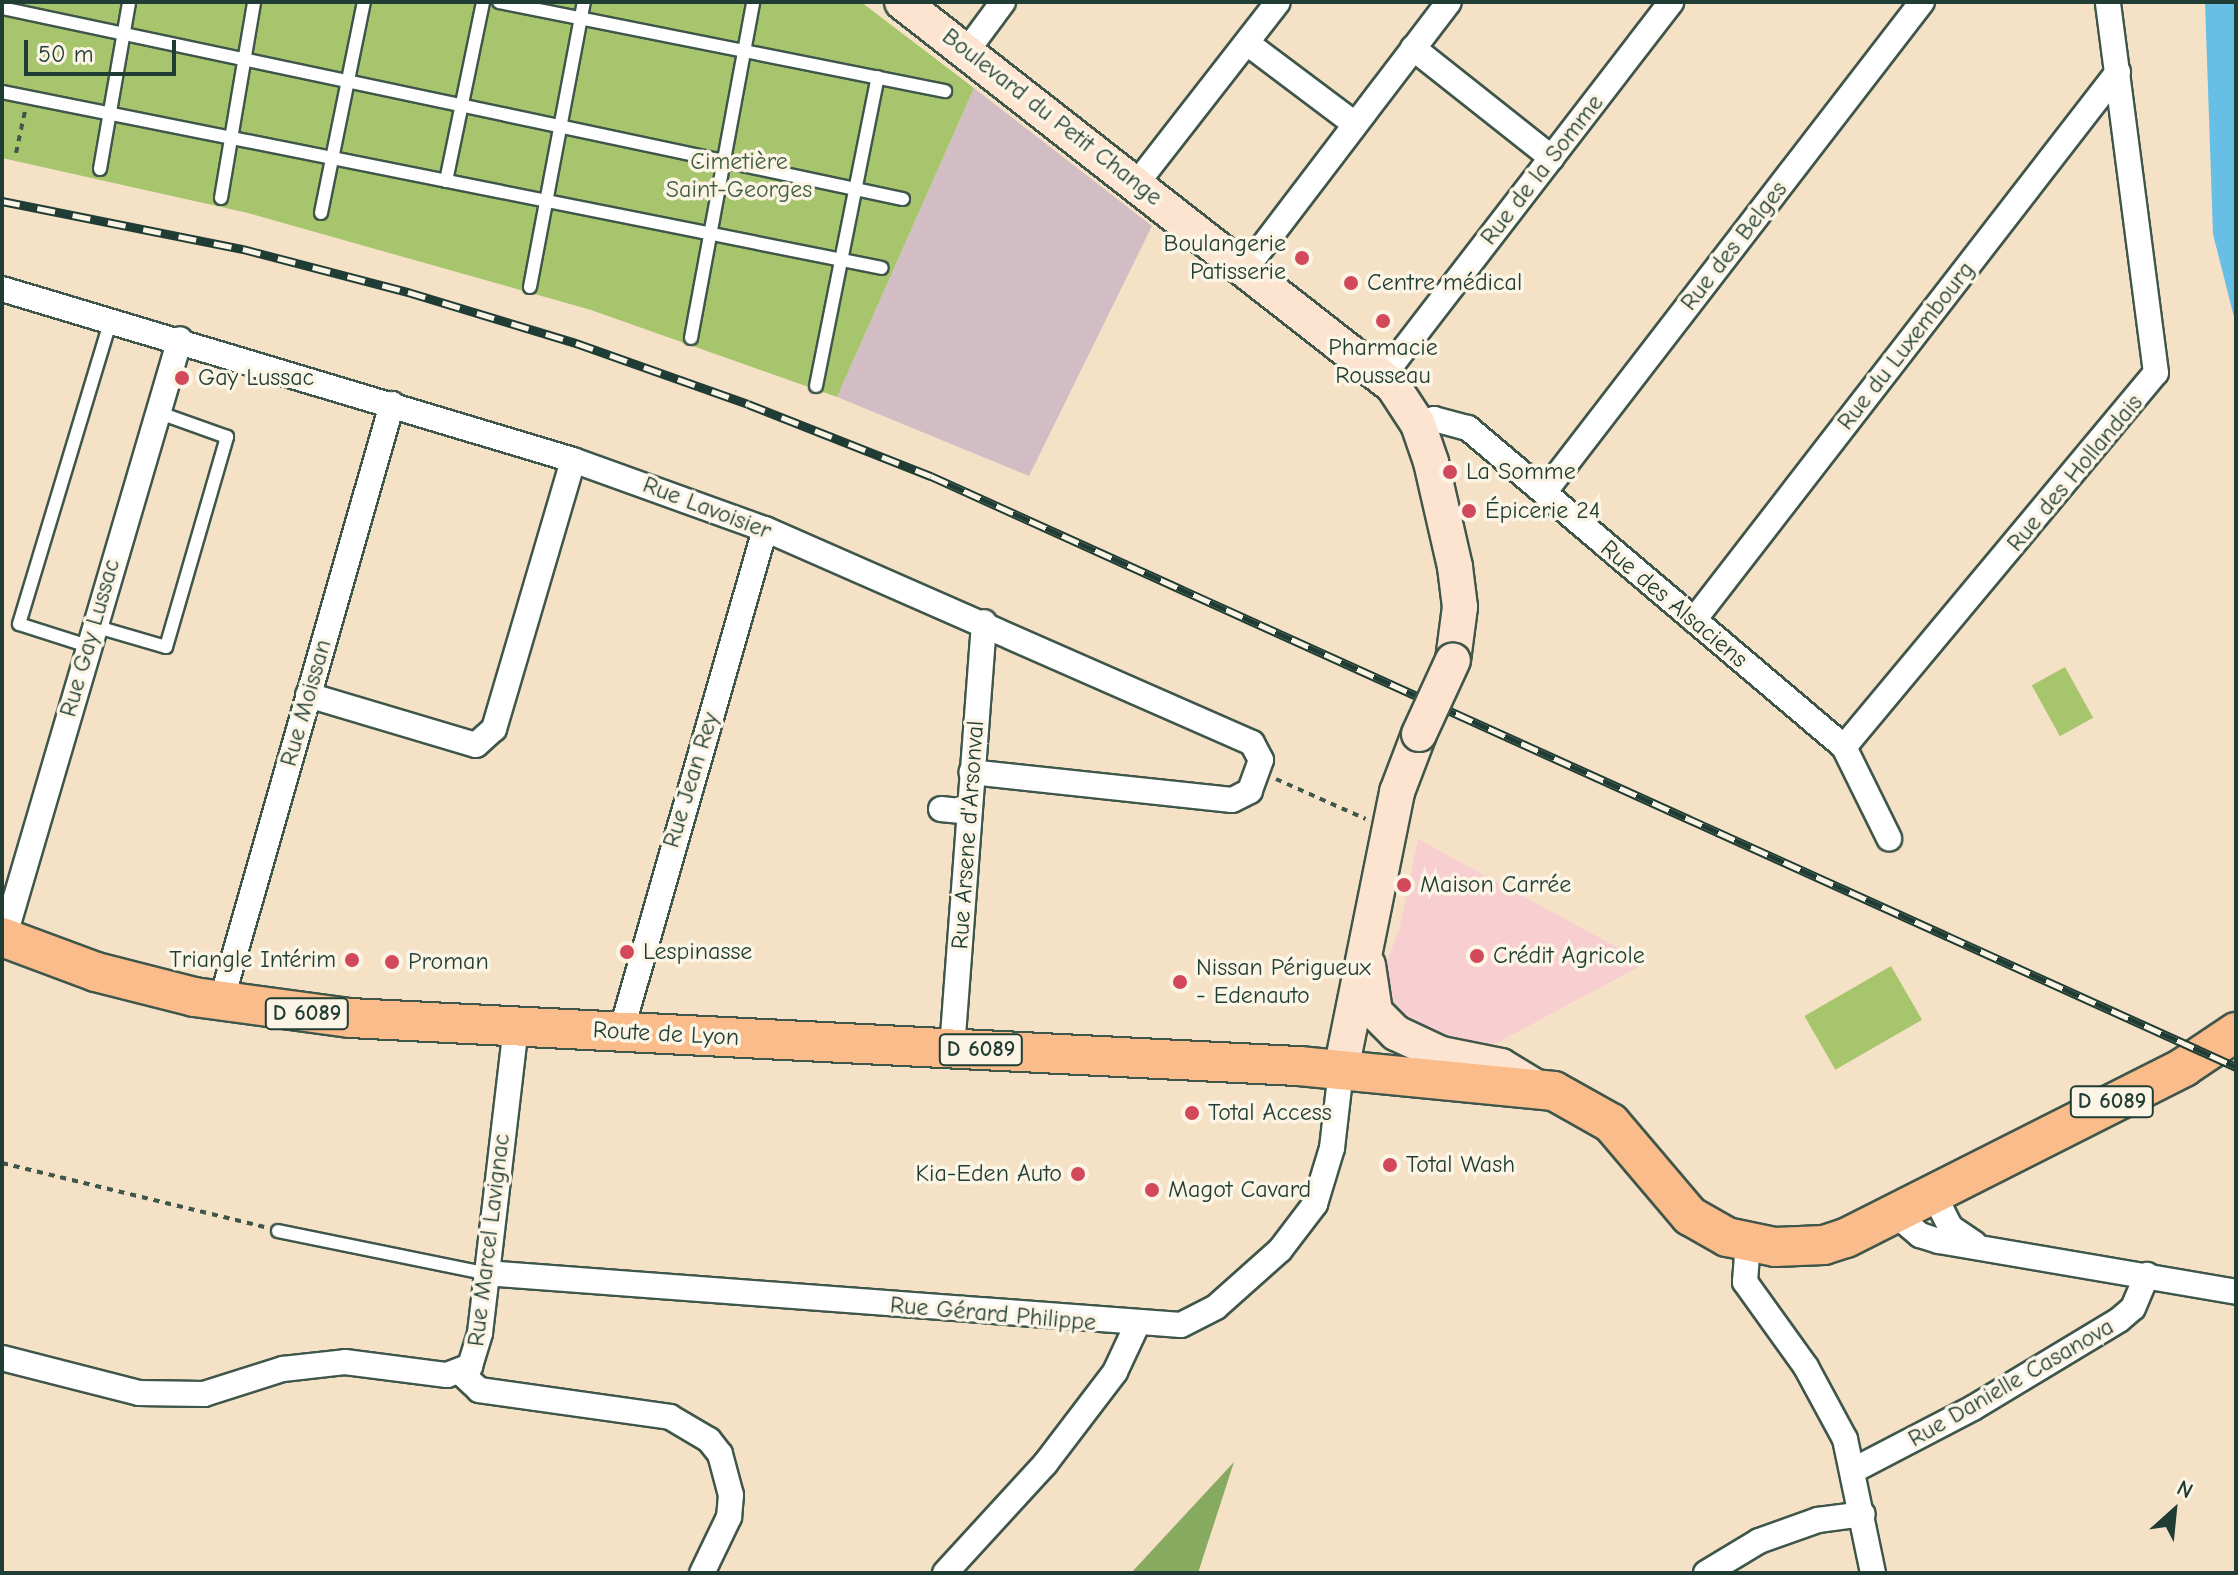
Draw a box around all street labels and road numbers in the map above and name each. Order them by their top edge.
street label: Boulevard du Petit Change [936,22,1168,212]
street label: Rue de la Somme [1474,89,1610,251]
street label: Rue des Belges [1675,176,1793,316]
street label: Rue du Luxembourg [1831,256,1981,436]
street label: Rue des Hollandais [2001,389,2149,557]
street label: Rue Lavoisier [639,470,775,546]
street label: Rue des Alsaciens [1595,534,1753,674]
street label: Rue Gay Lussac [54,556,126,720]
street label: Rue Moissan [274,636,338,770]
street label: Rue Jean Rey [657,709,725,851]
street label: Rue Arsene d'Arsonval [946,720,990,950]
road number: D 6089 [263,996,351,1032]
street label: Route de Lyon [592,1016,740,1052]
road number: D 6089 [937,1032,1025,1068]
road number: D 6089 [2068,1084,2156,1120]
street label: Rue Marcel Lavignac [462,1132,516,1348]
street label: Rue Gérard Philippe [889,1291,1097,1337]
street label: Rue Danielle Casanova [1903,1312,2119,1454]

